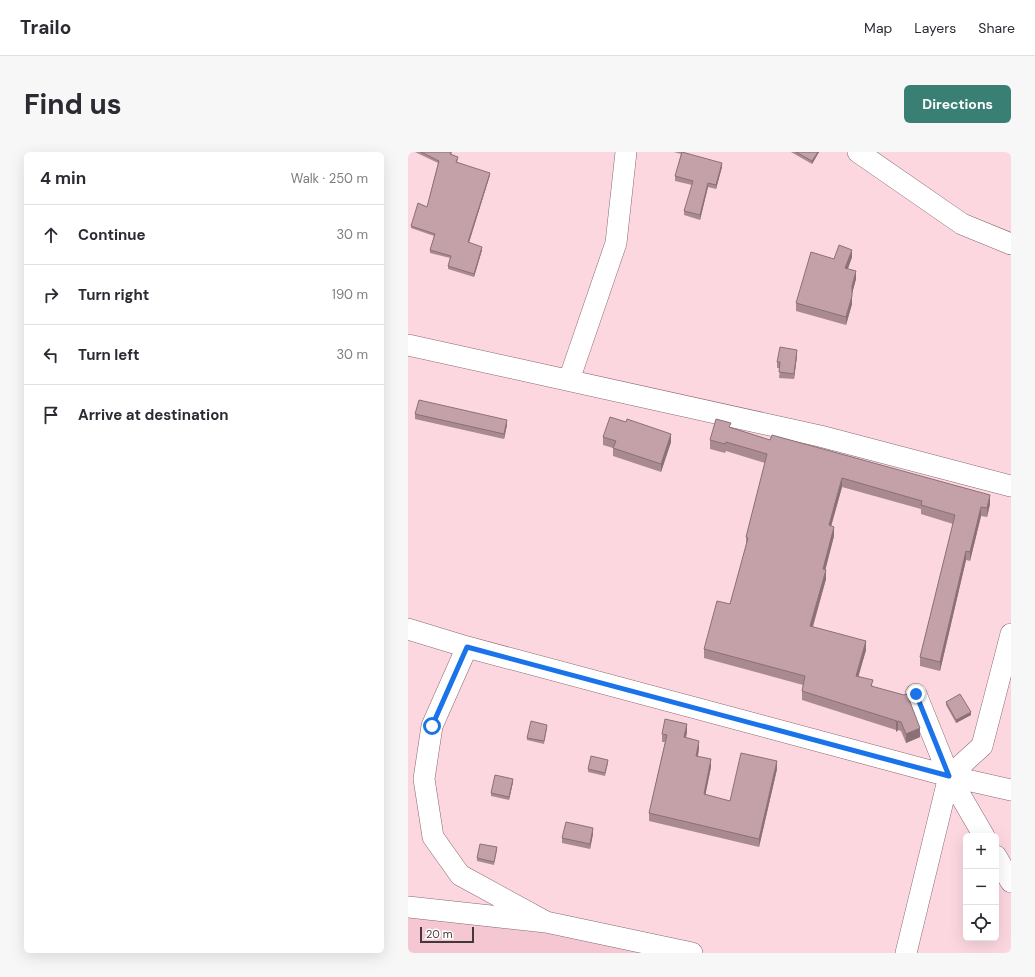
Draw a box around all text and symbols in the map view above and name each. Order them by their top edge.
text: Trailo [20,15,71,40]
text: Map [864,19,892,37]
text: Layers [914,19,956,37]
text: Share [978,19,1015,37]
button: Directions [904,85,1011,123]
text: Find us [24,86,122,123]
text: 4 min [40,167,86,189]
text: Walk · 250 m [291,170,368,187]
icon: ahead [40,224,62,246]
text: Continue [78,225,146,245]
text: 30 m [336,226,368,243]
icon: right [40,284,62,306]
text: Turn right [78,285,149,305]
text: 190 m [332,286,368,303]
icon: left [40,344,62,366]
text: Turn left [78,345,139,365]
text: 30 m [336,346,368,363]
icon: arrive [40,404,62,426]
text: Arrive at destination [78,405,229,425]
route end [907,685,925,703]
route start [423,717,441,735]
map controls [963,833,999,941]
button: + [963,833,999,869]
button: − [963,869,999,905]
button: locate [963,905,999,941]
scale bar [420,925,474,944]
text: 20 m [426,927,452,941]

